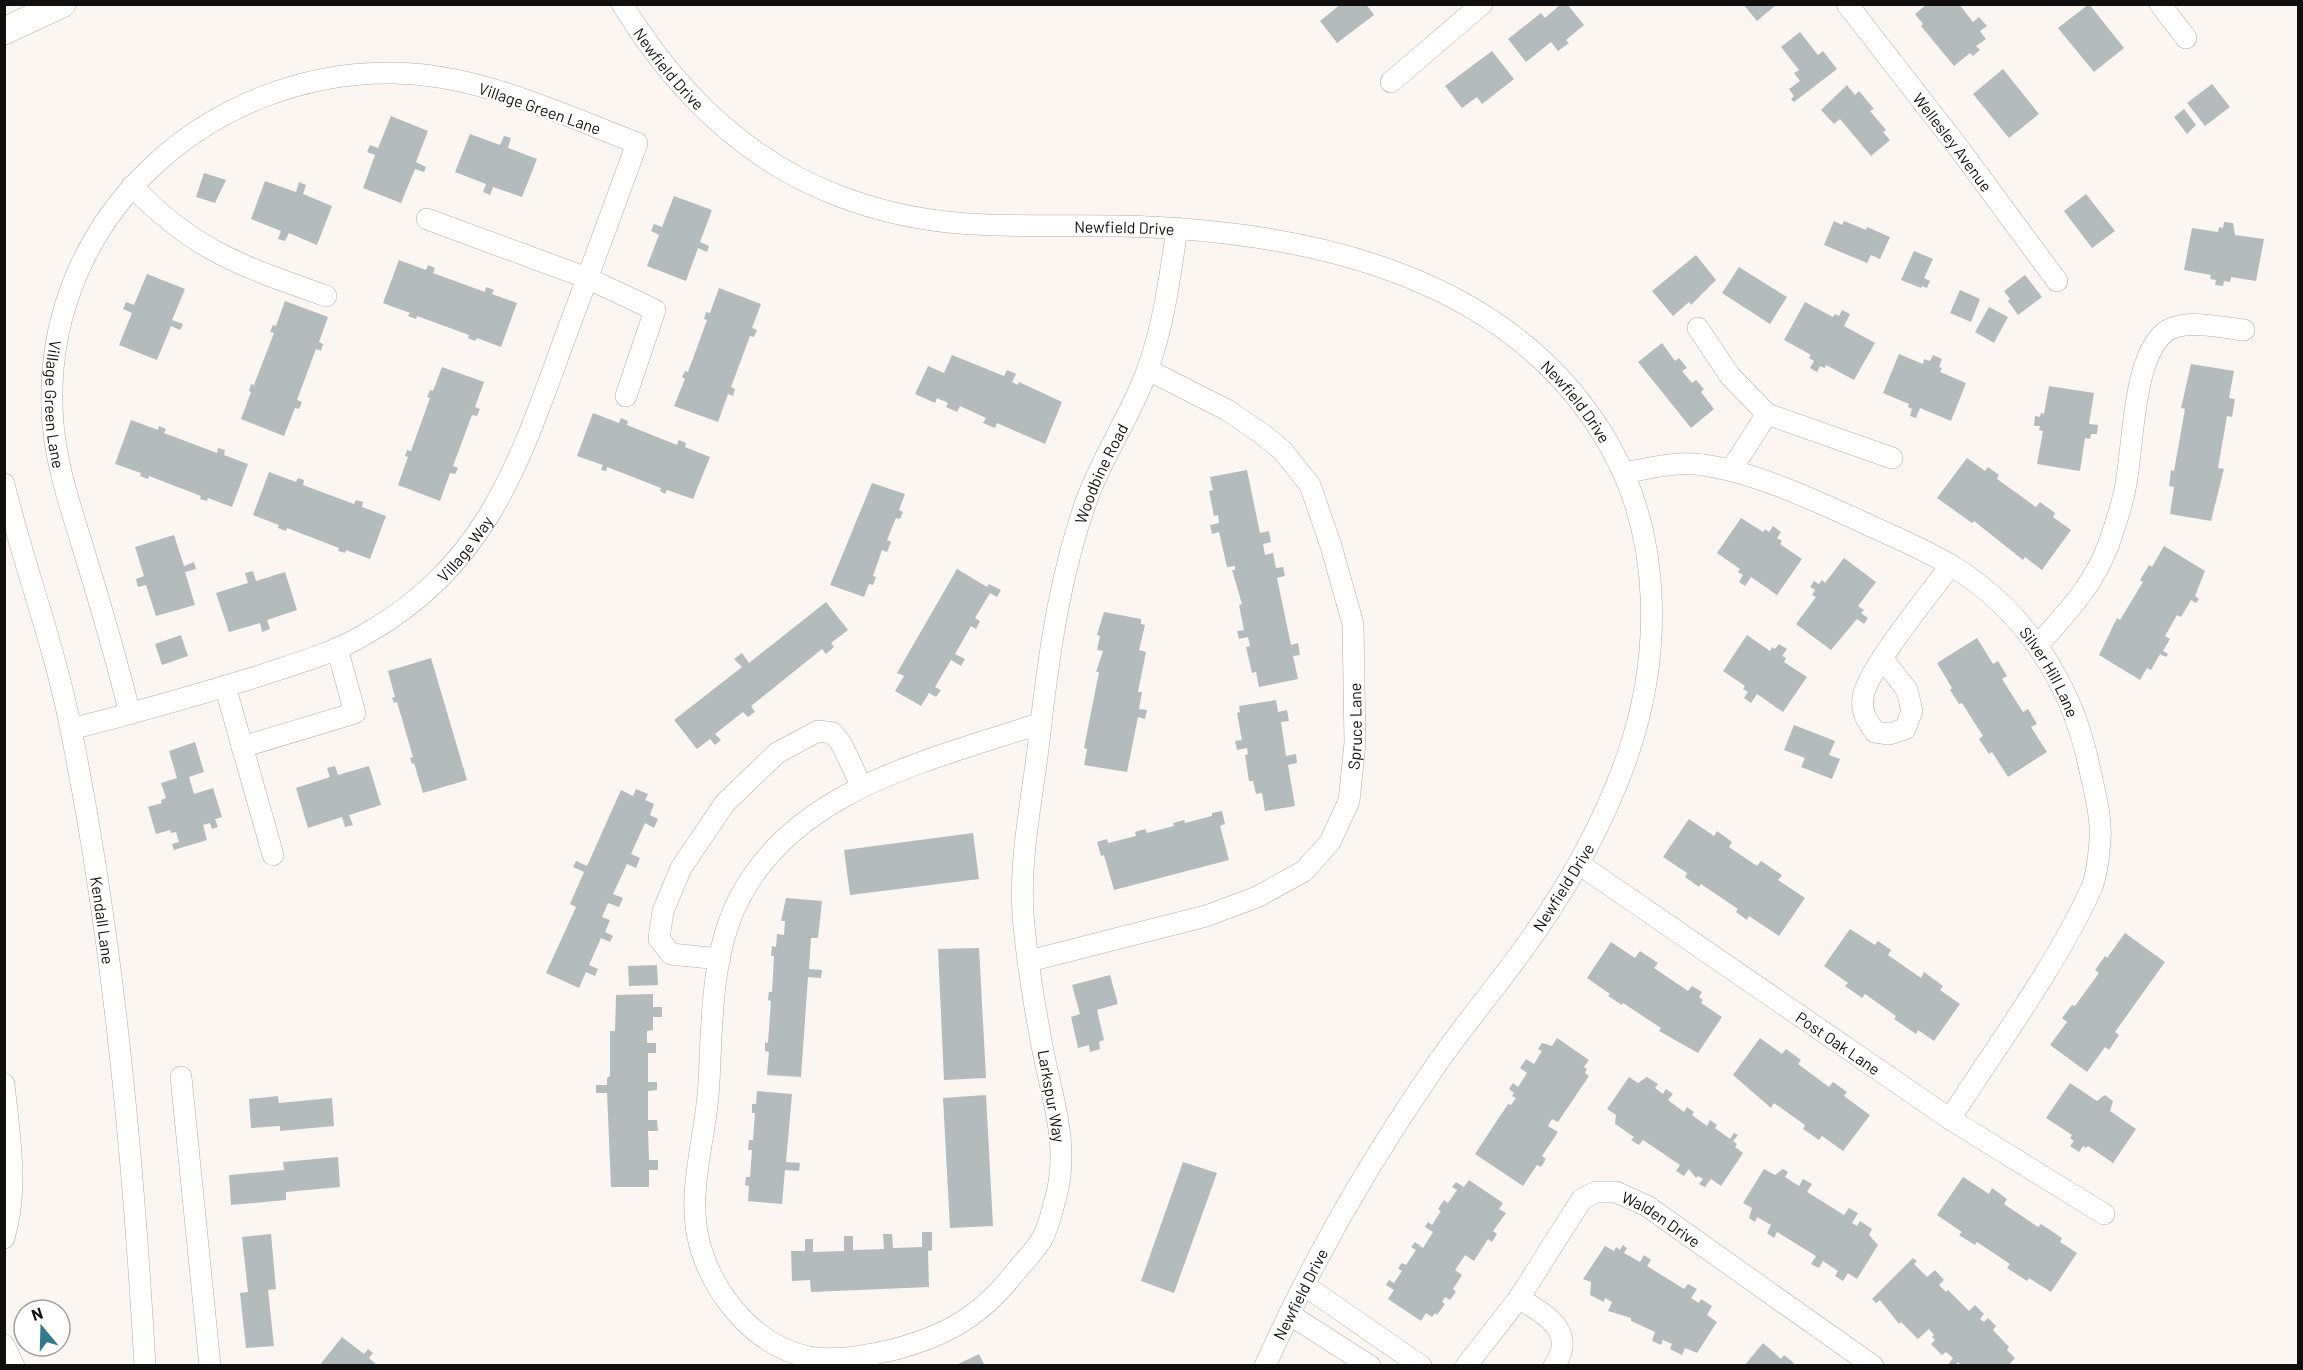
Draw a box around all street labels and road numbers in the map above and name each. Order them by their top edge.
street label: Newfield Drive [630,24,709,113]
street label: Village Green Lane [476,78,604,138]
street label: Wellesley Avenue [1910,89,1997,195]
street label: Newfield Drive [1074,216,1175,238]
street label: Village Green Lane [42,339,69,470]
street label: Newfield Drive [1538,356,1615,446]
street label: Woodbine Road [1070,420,1131,526]
street label: Village Way [433,511,496,585]
street label: Silver Hill Lane [2017,623,2083,719]
street label: Spruce Lane [1343,683,1365,771]
street label: Newfield Drive [1528,839,1598,935]
street label: Kendall Lane [88,875,119,965]
street label: Post Oak Lane [1793,1007,1884,1078]
street label: Larkspur Way [1034,1048,1070,1145]
street label: Walden Drive [1619,1187,1705,1251]
street label: Newfield Drive [1269,1245,1331,1343]

